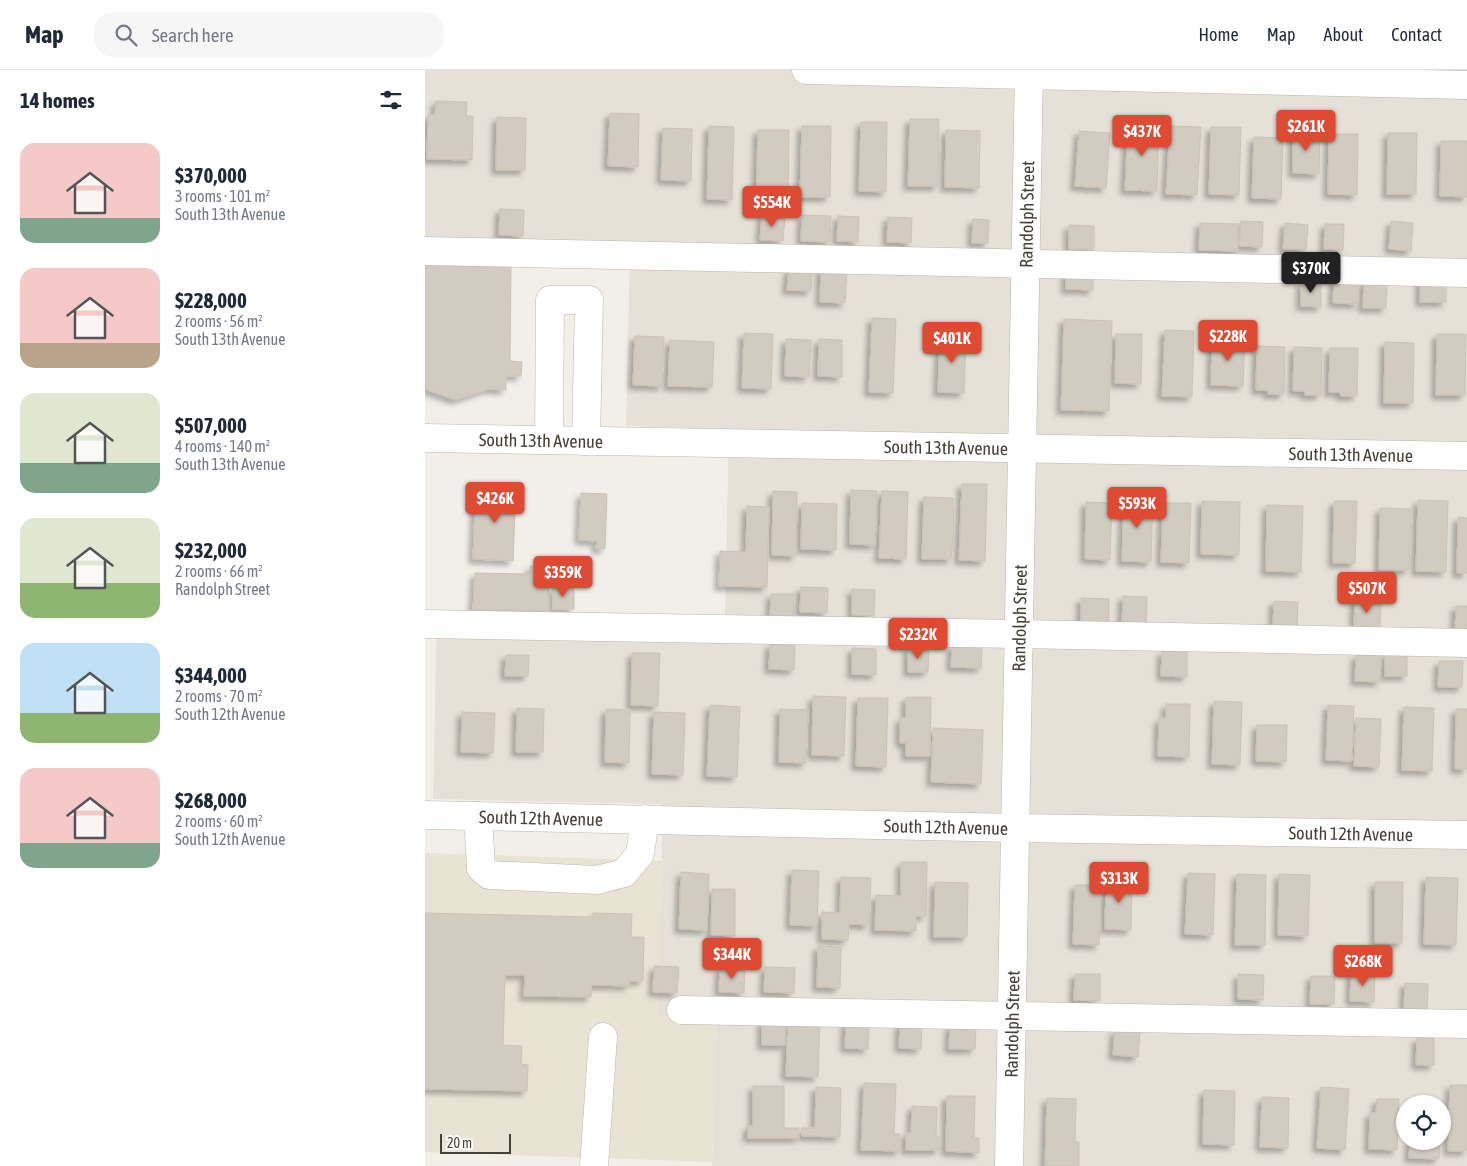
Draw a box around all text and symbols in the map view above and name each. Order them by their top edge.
search box [94,12,444,57]
text: Map [25,21,64,48]
icon: search [112,21,140,49]
text: Search here [152,24,234,46]
text: Home [1199,24,1239,45]
text: Map [1267,24,1296,45]
text: About [1324,24,1363,45]
text: Contact [1391,24,1442,45]
icon: filters [377,86,405,114]
text: 14 homes [20,88,95,112]
pin: $261K [1271,109,1341,152]
pin: $437K [1107,114,1177,157]
text: $261K [1287,117,1325,135]
text: $437K [1123,122,1161,140]
street label: Randolph Street [1015,160,1038,268]
icon: home [60,163,120,223]
text: $370,000 [175,163,247,187]
pin: $554K [737,186,807,228]
text: 3 rooms · 101 m² [175,187,270,205]
text: $554K [753,193,791,211]
text: South 13th Avenue [175,205,285,223]
pin: $370K [1276,252,1346,294]
text: $370K [1292,259,1330,277]
icon: home [60,288,120,348]
text: $228,000 [175,288,247,312]
text: 2 rooms · 56 m² [175,312,263,330]
pin: $228K [1193,320,1263,362]
pin: $401K [917,322,987,364]
text: $228K [1209,327,1247,345]
text: $401K [933,329,971,347]
text: South 13th Avenue [175,330,285,348]
icon: home [60,413,120,473]
text: $507,000 [175,413,247,437]
street label: South 13th Avenue [479,428,603,452]
street label: South 13th Avenue [884,435,1008,459]
text: 4 rooms · 140 m² [175,437,270,455]
street label: South 13th Avenue [1289,442,1413,466]
text: South 13th Avenue [175,455,285,473]
pin: $426K [460,482,530,524]
pin: $593K [1102,486,1172,529]
text: $426K [476,489,514,507]
text: $593K [1118,494,1156,512]
icon: home [60,538,120,598]
text: $232,000 [175,538,247,562]
pin: $359K [528,556,598,598]
text: 2 rooms · 66 m² [175,562,263,580]
text: $359K [544,563,582,581]
street label: Randolph Street [1008,564,1030,672]
pin: $507K [1332,572,1402,614]
text: $507K [1348,579,1386,597]
text: Randolph Street [175,580,270,598]
pin: $232K [883,618,953,660]
text: $232K [899,625,937,643]
icon: home [60,663,120,723]
text: $344,000 [175,663,247,687]
text: 2 rooms · 70 m² [175,687,263,705]
text: South 12th Avenue [175,705,285,723]
icon: home [60,788,120,848]
text: $268,000 [175,788,247,812]
street label: South 12th Avenue [479,806,603,829]
text: 2 rooms · 60 m² [175,812,263,830]
street label: South 12th Avenue [883,815,1008,838]
street label: South 12th Avenue [1288,822,1413,845]
text: South 12th Avenue [175,830,285,848]
pin: $313K [1084,862,1154,904]
text: $313K [1100,869,1138,887]
pin: $344K [697,938,767,980]
pin: $268K [1328,944,1398,987]
text: $344K [713,945,751,963]
text: $268K [1344,952,1382,970]
street label: Randolph Street [1000,970,1023,1078]
map controls [1396,1095,1451,1150]
button: locate [1396,1095,1451,1150]
scale bar [440,1131,511,1154]
text: 20 m [447,1135,472,1151]

